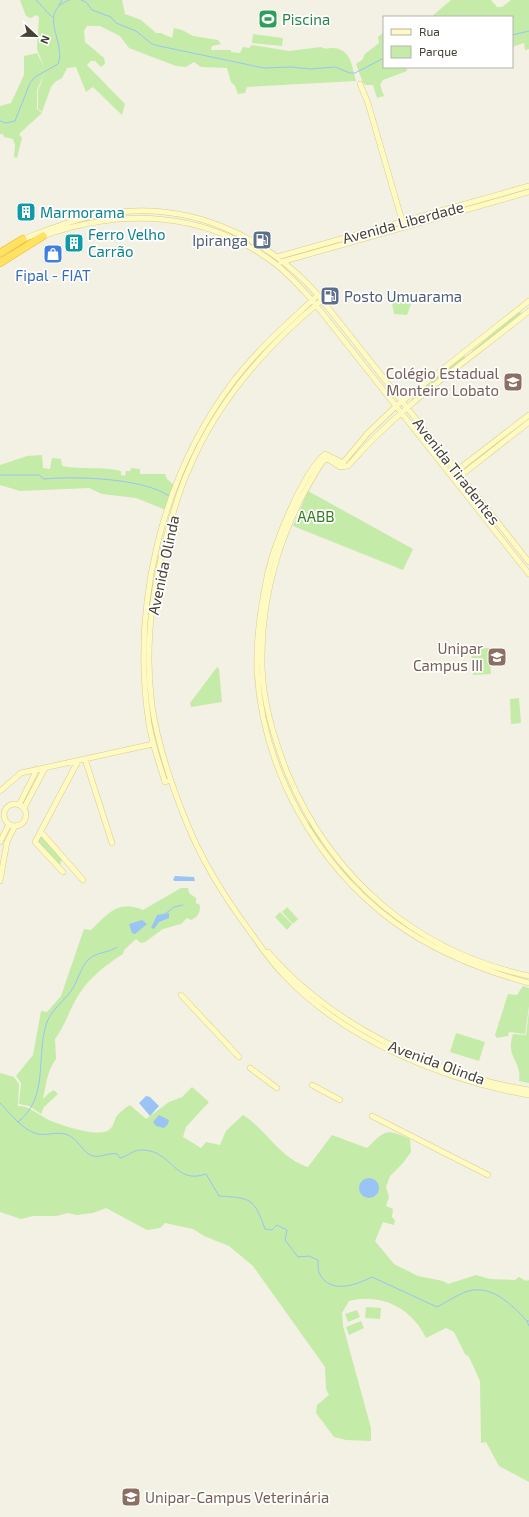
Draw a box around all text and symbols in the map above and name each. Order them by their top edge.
sports icon: Piscina [257,8,279,30]
place label: Piscina [282,10,330,28]
north arrow [16,16,56,56]
legend [383,16,513,68]
text: Rua [419,24,440,38]
text: N [38,34,53,46]
text: Parque [419,44,457,58]
street label: Avenida Liberdade [340,197,466,247]
building icon: Marmorama [15,201,37,223]
place label: Marmorama [40,203,125,221]
place label: Ferro Velho Carrão [88,225,166,260]
fuel station icon: Ipiranga [251,229,273,251]
place label: Ipiranga [192,231,248,249]
building icon: Ferro Velho Carrão [63,232,85,254]
shop icon: Fipal - FIAT [42,243,64,265]
place label: Fipal - FIAT [15,266,91,284]
fuel station icon: Posto Umuarama [319,285,341,307]
place label: Posto Umuarama [344,287,462,305]
place label: Colégio Estadual Monteiro Lobato [386,364,500,399]
school or university icon: Colégio Estadual Monteiro Lobato [502,371,524,393]
street label: Avenida Tiradentes [410,414,504,528]
park label: AABB [297,507,335,525]
street label: Avenida Olinda [144,514,182,616]
place label: Unipar Campus III [413,639,483,674]
school or university icon: Unipar Campus III [486,646,508,668]
street label: Avenida Olinda [386,1036,488,1088]
school or university icon: Unipar-Campus Veterinária [120,1486,142,1508]
place label: Unipar-Campus Veterinária [145,1488,329,1506]

